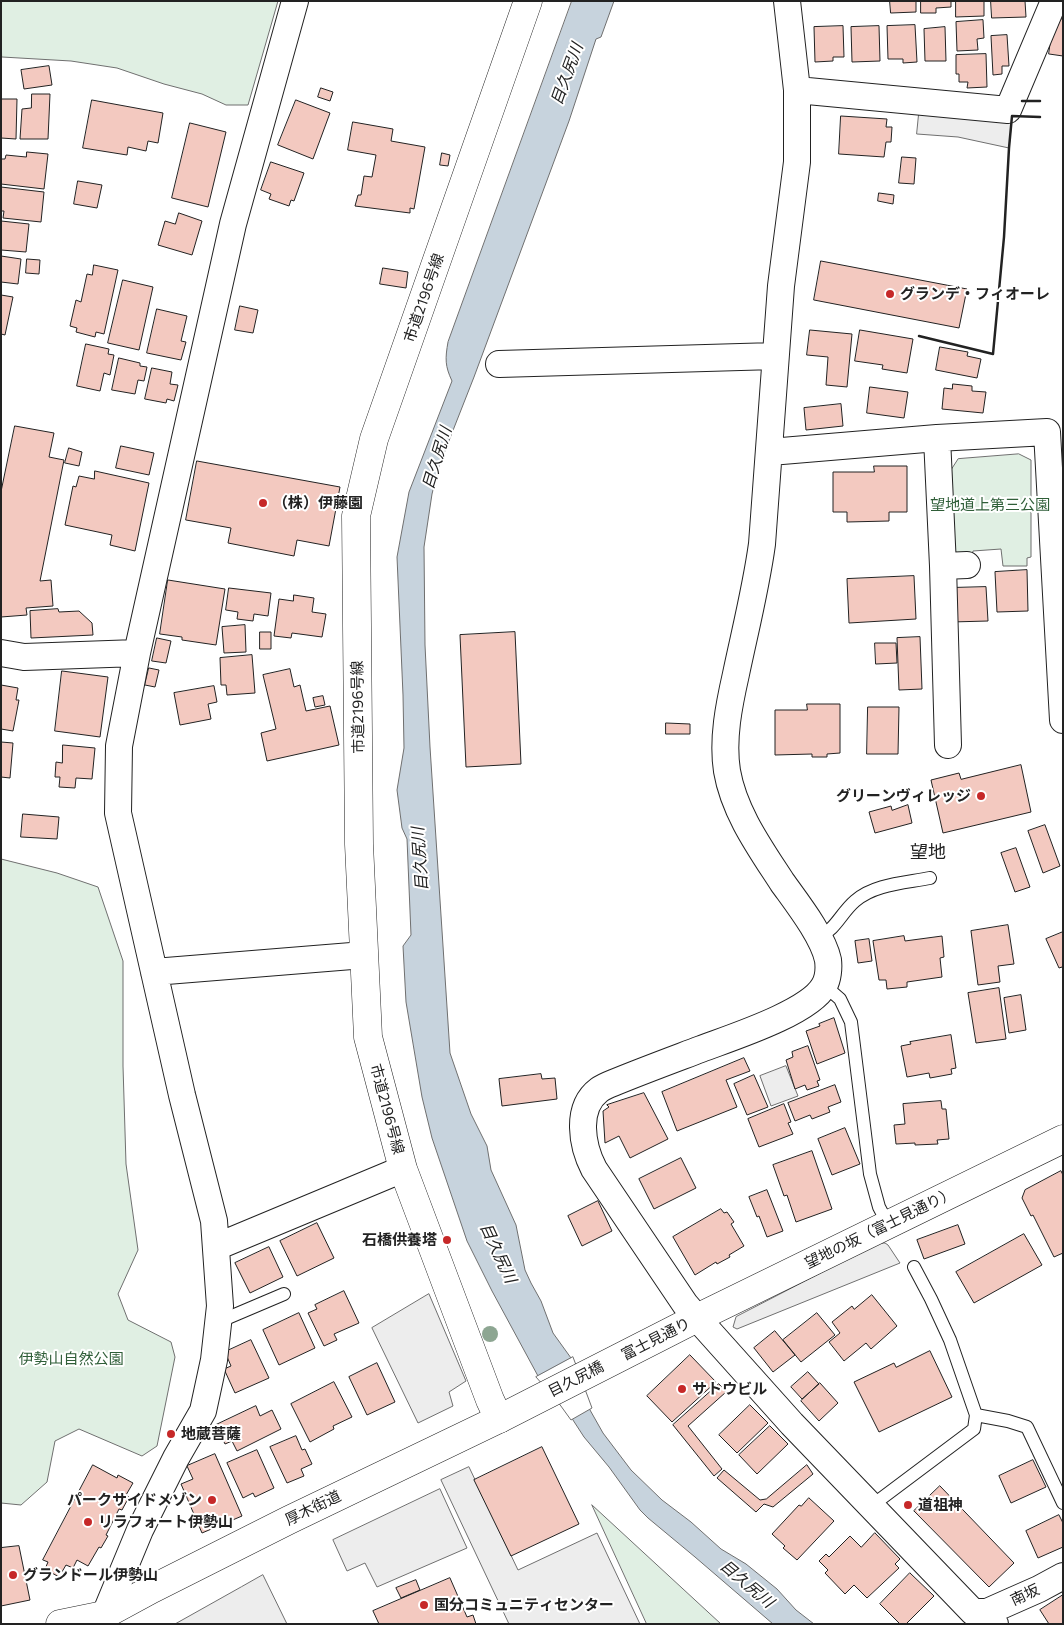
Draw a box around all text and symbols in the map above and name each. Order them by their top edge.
water label: 目久尻川 [547,41,587,107]
street label: 市道2196号線 [400,251,448,345]
place label: グランデ・フィオーレ [900,285,1050,303]
marker: グランデ・フィオーレ [884,288,896,300]
water label: 目久尻川 [418,425,456,491]
place label: （株）伊藤園 [273,494,363,512]
park label: 望地道上第三公園 [930,496,1050,514]
marker: （株）伊藤園 [257,497,269,509]
street label: 市道2196号線 [348,660,368,754]
place label: グリーンヴィレッジ [836,787,971,805]
marker: グリーンヴィレッジ [975,790,987,802]
water label: 目久尻川 [408,826,432,892]
district label: 望地 [910,841,946,863]
street label: 市道2196号線 [366,1062,408,1156]
street label: 望地の坂（富士見通り） [802,1184,958,1272]
water label: 目久尻川 [476,1220,520,1286]
place label: 石橋供養塔 [362,1231,437,1249]
marker: 石橋供養塔 [441,1234,453,1246]
street label: 富士見通り [619,1314,693,1364]
park label: 伊勢山自然公園 [19,1350,123,1368]
street label: 目久尻橋 [545,1357,607,1401]
place label: サトウビル [692,1380,767,1398]
marker: サトウビル [676,1383,688,1395]
place label: 地蔵菩薩 [181,1425,241,1443]
marker: 地蔵菩薩 [165,1428,177,1440]
street label: 厚木街道 [282,1487,344,1529]
place label: パークサイドメゾン [67,1491,202,1509]
marker: パークサイドメゾン [206,1494,218,1506]
place label: 道祖神 [918,1496,963,1514]
marker: 道祖神 [902,1499,914,1511]
place label: リラフォート伊勢山 [98,1513,233,1531]
marker: リラフォート伊勢山 [82,1516,94,1528]
water label: 目久尻川 [716,1556,778,1612]
place label: グランドール伊勢山 [23,1566,158,1584]
marker: グランドール伊勢山 [7,1569,19,1581]
street label: 南坂 [1008,1581,1042,1609]
place label: 国分コミュニティセンター [434,1596,614,1614]
marker: 国分コミュニティセンター [418,1599,430,1611]

